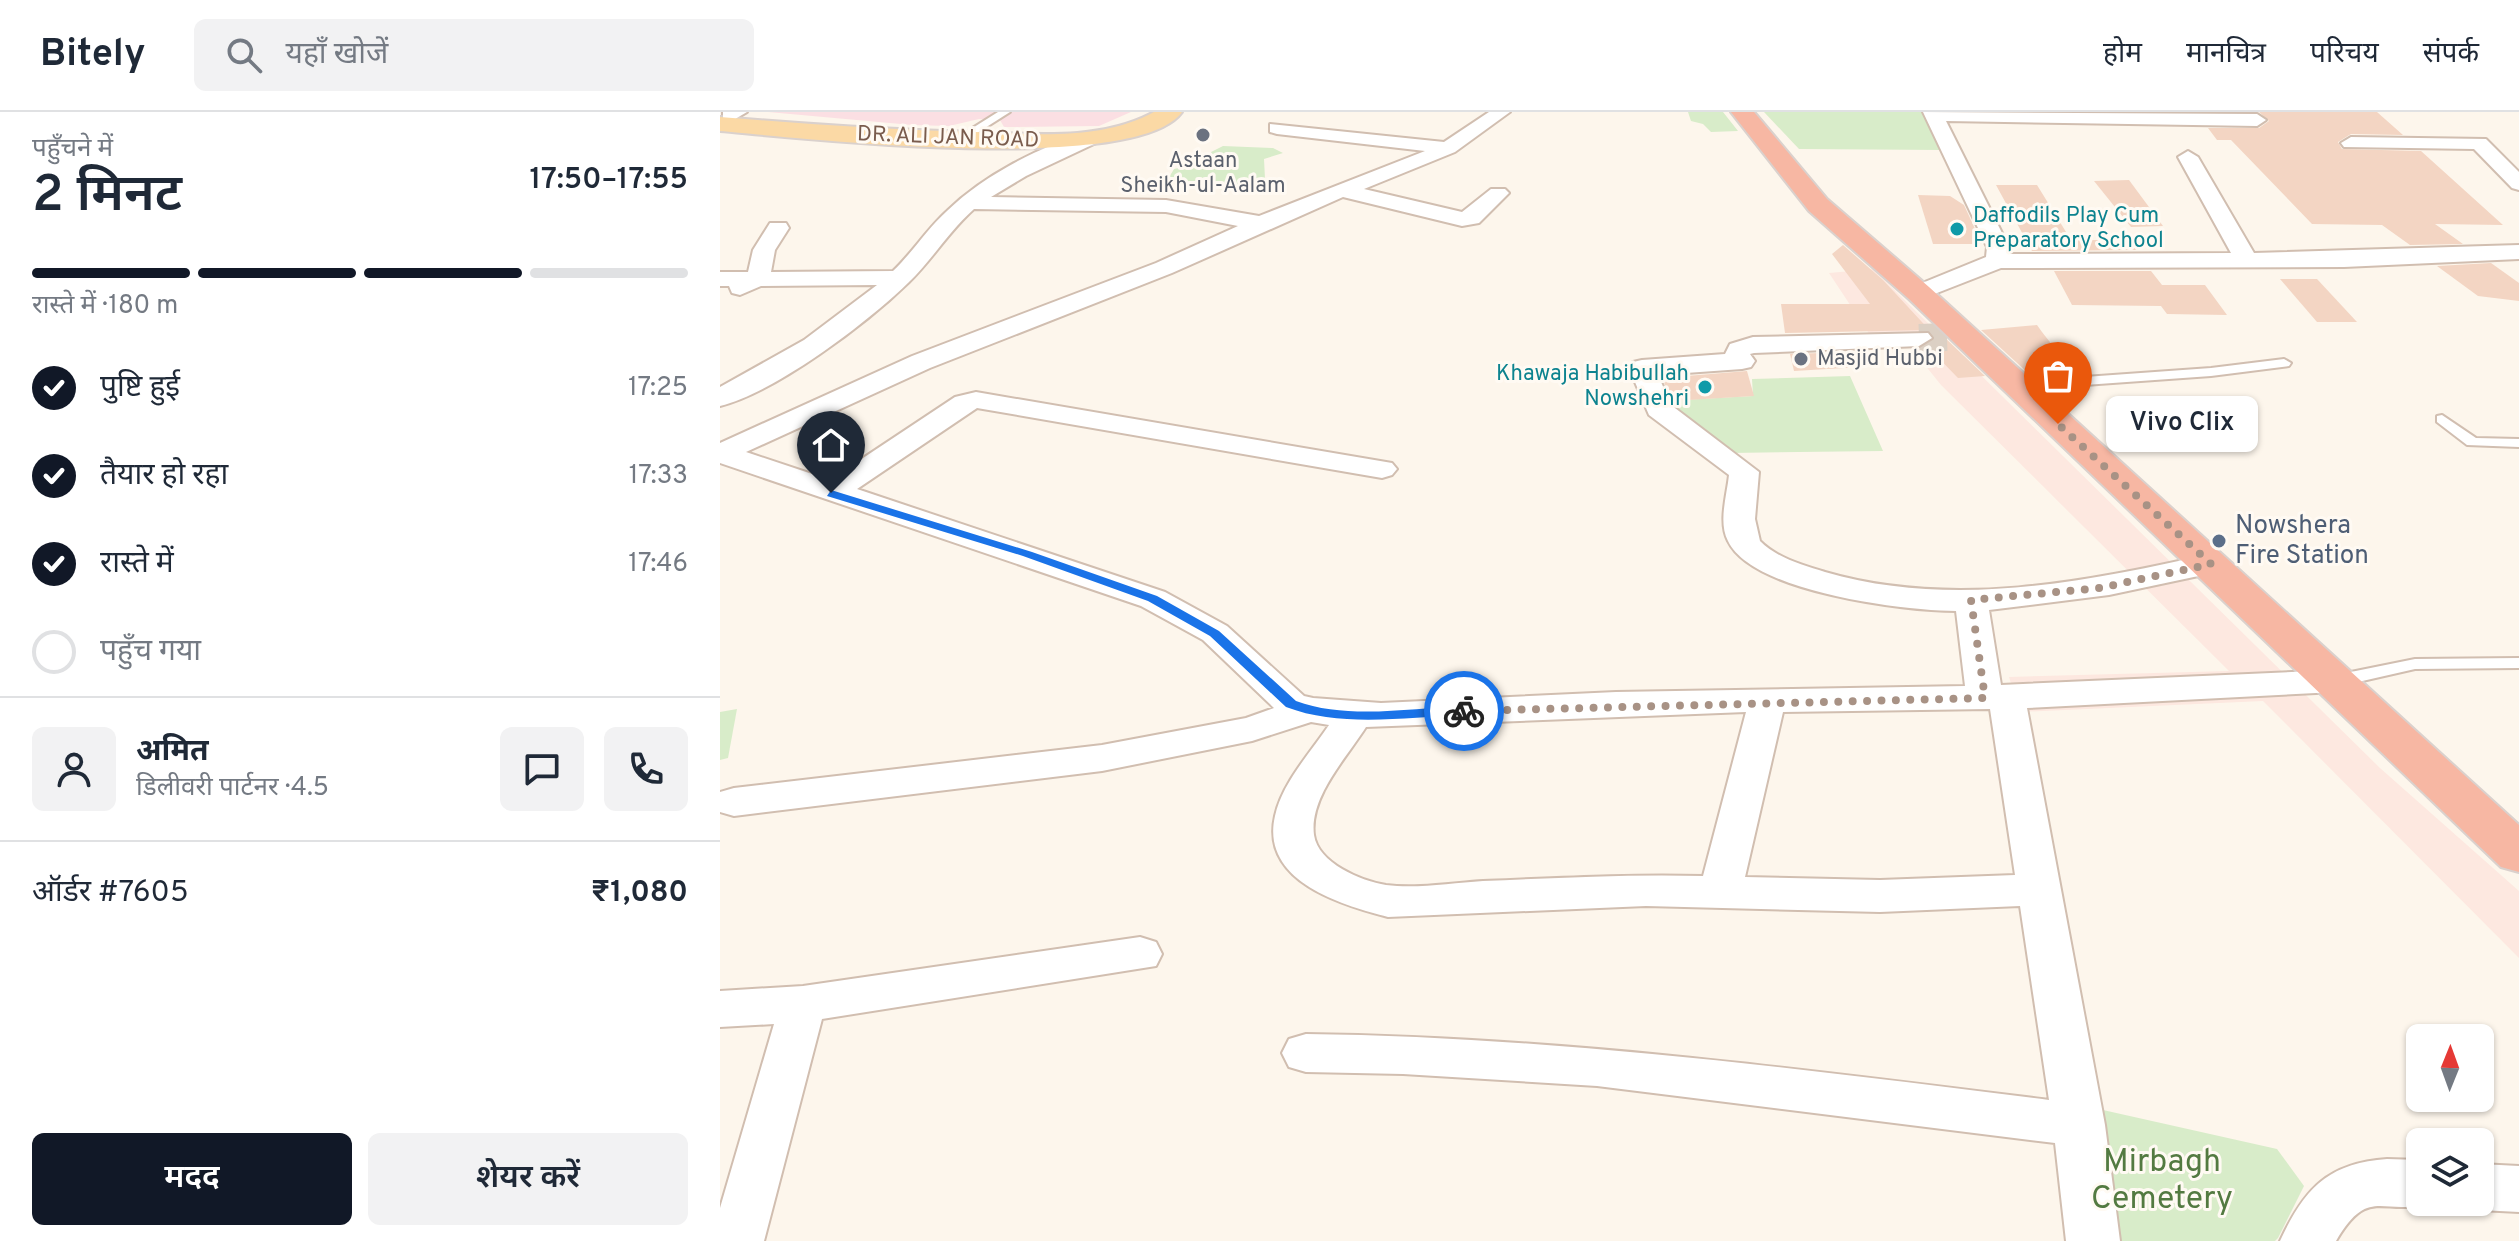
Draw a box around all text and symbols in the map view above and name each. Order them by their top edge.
search box [194,19,754,91]
text: Bitely [40,31,146,80]
icon: search [222,33,266,77]
text: यहाँ खोजें [286,37,388,74]
text: होम [2103,37,2142,73]
text: मानचित्र [2186,37,2266,73]
text: परिचय [2310,37,2379,73]
text: संपर्क [2423,37,2479,73]
street label: DR. ALI JAN ROAD [856,121,1040,155]
marker: Astaan Sheikh-ul-Aalam [1194,126,1212,144]
text: पहुँचने में [32,133,113,166]
place label: Astaan Sheikh-ul-Aalam [1120,148,1286,200]
text: 17:50–17:55 [529,162,688,199]
text: 2 मिनट [32,164,182,230]
place label: Daffodils Play Cum Preparatory School [1973,203,2164,255]
marker: Daffodils Play Cum Preparatory School [1948,220,1966,238]
text: रास्ते में · 180 m [32,290,178,323]
pin [2024,342,2092,424]
place label: Masjid Hubbi [1817,346,1943,373]
marker: Masjid Hubbi [1792,350,1810,368]
icon: bag [2036,354,2080,398]
place label: Khawaja Habibullah Nowshehri [1496,361,1689,413]
icon: check [32,366,76,410]
text: पुष्टि हुई [100,370,180,407]
text: 17:25 [628,372,688,405]
marker: Khawaja Habibullah Nowshehri [1696,378,1714,396]
callout: Vivo Clix [2106,396,2258,452]
text: Vivo Clix [2130,407,2235,440]
pin [797,411,865,493]
icon: home [809,423,853,467]
icon: check [32,454,76,498]
text: तैयार हो रहा [100,458,228,495]
text: 17:33 [629,460,688,493]
place label: Nowshera Fire Station [2235,510,2369,573]
marker: Nowshera Fire Station [2210,532,2228,550]
icon: check [32,542,76,586]
text: रास्ते में [100,546,174,583]
text: 17:46 [628,548,688,581]
text: पहुँच गया [100,634,201,671]
courier [1424,671,1504,751]
icon: bike [1442,689,1486,733]
button: person [32,727,116,811]
button: chat [500,727,584,811]
button: phone [604,727,688,811]
text: अमित [136,734,209,771]
text: डिलीवरी पार्टनर · 4.5 [136,772,329,805]
text: ऑर्डर #7605 [32,875,189,912]
text: ₹1,080 [591,875,688,912]
north arrow [2406,1024,2494,1112]
map controls [2406,1024,2494,1216]
button: layers [2406,1128,2494,1216]
button: मदद [32,1133,352,1225]
button: शेयर करें [368,1133,688,1225]
park label: Mirbagh Cemetery [2091,1143,2233,1220]

